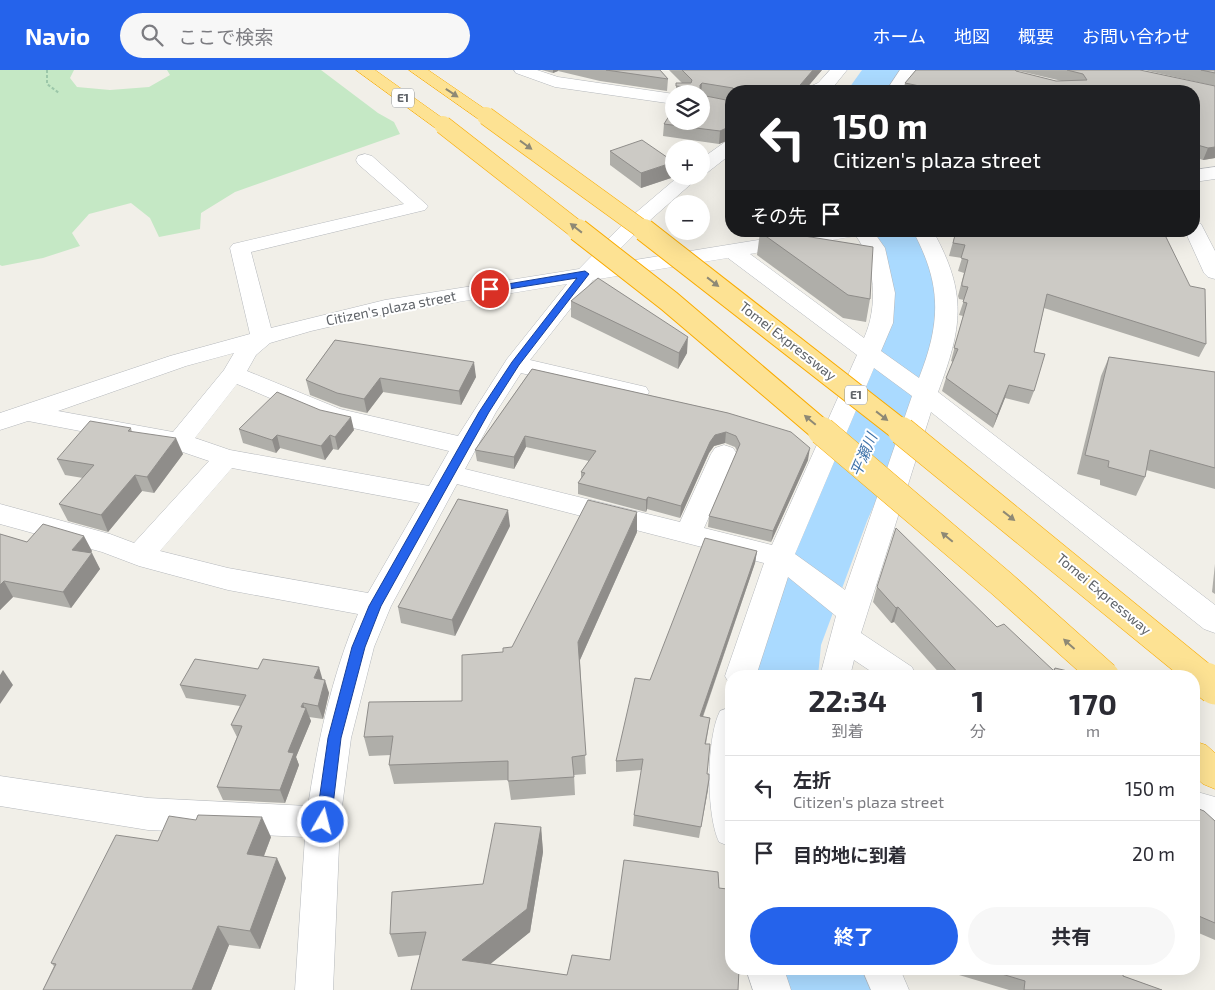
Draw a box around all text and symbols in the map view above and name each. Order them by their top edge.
search box [120,13,470,58]
text: Navio [25,21,90,50]
icon: search [138,21,166,49]
text: ここで検索 [178,25,273,48]
text: ホーム [873,25,926,47]
text: 地図 [954,25,990,47]
text: 概要 [1018,25,1054,47]
text: お問い合わせ [1082,25,1190,47]
map controls [665,85,710,240]
button: layers [665,85,710,130]
road number: E1 [392,88,414,108]
one-way arrow [445,88,458,98]
text: 150 m [833,104,928,146]
icon: left [750,105,815,170]
one-way arrow [519,140,533,150]
button: + [665,140,710,185]
text: Citizen's plaza street [833,146,1041,172]
button: − [665,195,710,240]
icon: arrive [817,200,845,228]
text: その先 [750,204,807,227]
one-way arrow [570,223,583,234]
pin [469,268,511,310]
icon: arrive [476,275,504,303]
one-way arrow [706,277,719,288]
street label: Citizen's plaza street [324,287,457,328]
street label: Tomei Expressway [737,298,840,384]
road number: E1 [845,386,867,404]
one-way arrow [875,410,888,421]
one-way arrow [803,415,816,426]
water label: 平瀬川 [846,429,881,479]
one-way arrow [1002,511,1015,522]
one-way arrow [941,531,953,543]
street label: Tomei Expressway [1054,549,1155,638]
one-way arrow [1064,638,1076,650]
text: 22:34 [808,682,887,718]
text: 1 [971,682,984,718]
text: 170 [1069,685,1117,721]
text: 到着 [831,721,863,740]
text: 分 [970,721,986,740]
text: m [1086,721,1100,740]
text: 左折 [793,768,831,791]
icon: left [750,774,778,802]
text: 150 m [1125,777,1175,800]
text: Citizen's plaza street [793,792,944,811]
position arrow [296,795,348,847]
icon: arrive [750,839,778,867]
text: 20 m [1132,842,1175,865]
text: 目的地に到着 [793,843,907,866]
button: 終了 [750,907,958,965]
button: 共有 [968,907,1175,965]

